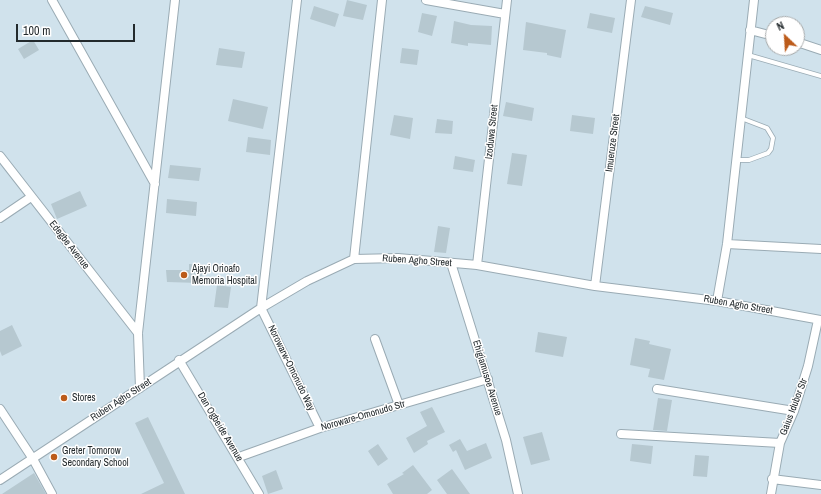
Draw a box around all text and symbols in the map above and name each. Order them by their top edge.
scale bar [18,16,137,42]
north arrow [765,16,805,56]
text: N [774,18,786,34]
text: 100 m [23,23,50,39]
street label: Izoduwa Street [483,104,501,160]
street label: Imueruze Street [603,113,623,173]
street label: Edegbe Avenue [46,218,92,272]
street label: Ruben Agho Street [382,253,452,269]
place label: Ajayi Orioafo Memoria Hospital [192,263,257,286]
marker: Ajayi Orioafo Memoria Hospital [179,270,189,280]
street label: Ruben Agho Street [703,293,773,317]
street label: Norowarw-Omonudo Way [265,323,317,413]
street label: Ehigiamusoe Avenue [470,339,504,417]
street label: Ruben Agho Street [88,376,154,424]
street label: Gaius Idubor Str [778,377,810,437]
street label: Dan Ogbeide Avenue [195,390,245,464]
place label: Stores [72,392,96,404]
marker: Stores [59,393,69,403]
street label: Noroware-Omonudo Str [320,398,406,434]
place label: Greter Tomorow Secondary School [62,445,129,468]
marker: Greter Tomorow Secondary School [49,452,59,462]

